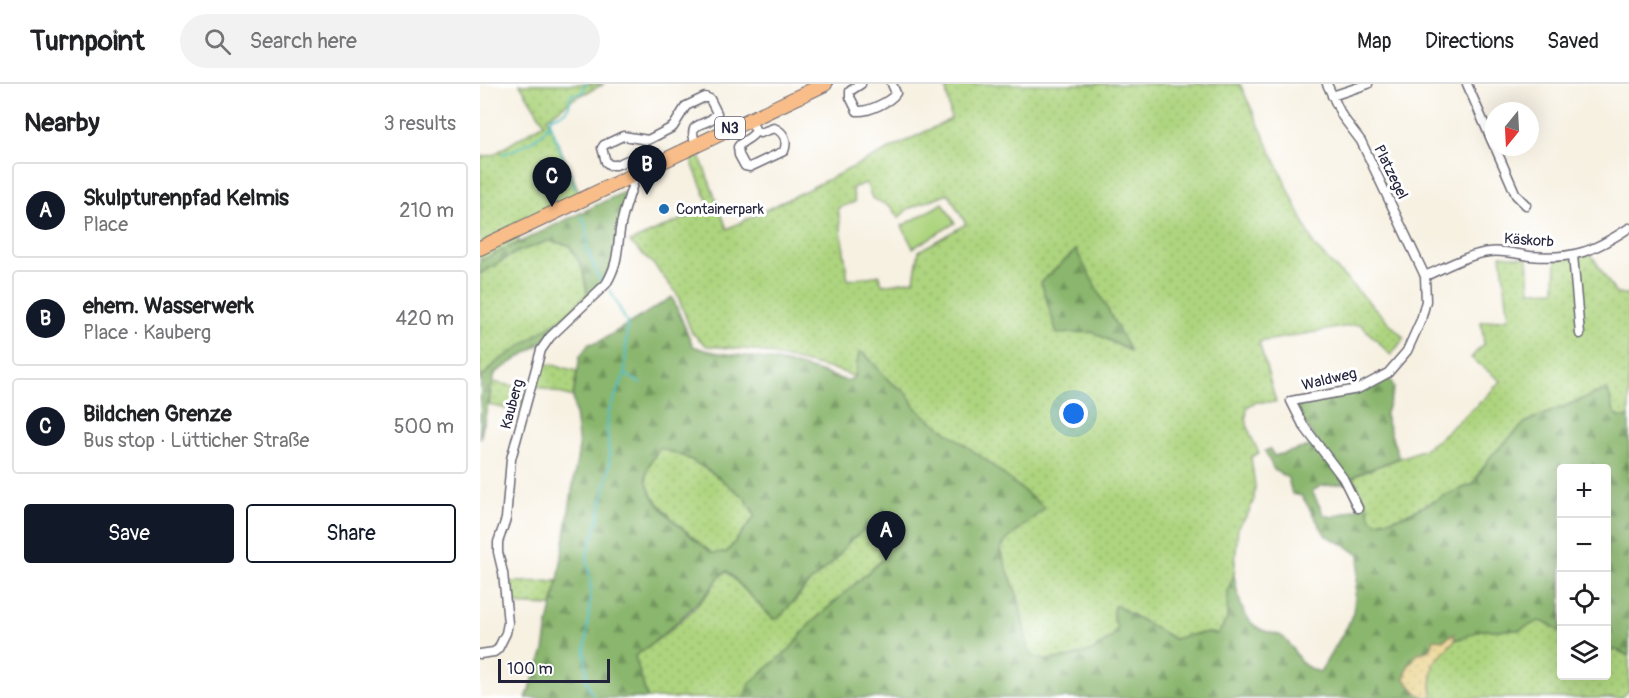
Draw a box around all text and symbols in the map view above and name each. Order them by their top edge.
search box [180,14,600,68]
text: Turnpoint [30,24,144,59]
icon: search [201,25,234,58]
text: Search here [249,27,357,55]
text: Map [1357,28,1392,55]
text: Directions [1425,28,1514,55]
text: Saved [1547,28,1599,55]
north arrow [1485,102,1539,156]
text: Nearby [24,107,100,139]
text: 3 results [384,111,456,136]
road number: N3 [715,117,745,139]
street label: Platzegel [1369,142,1412,203]
pin: B [628,146,666,195]
pin: C [532,158,572,207]
text: Skulpturenpfad Kelmis [83,184,289,212]
text: A [39,198,52,223]
text: 210 m [399,198,454,223]
place label: Containerpark [676,200,765,219]
marker: Containerpark [657,202,671,216]
text: Place [83,212,128,237]
street label: Käskorb [1503,229,1555,252]
text: ehem. Wasserwerk [83,292,254,320]
text: B [40,306,51,331]
text: 420 m [395,306,454,331]
text: Place · Kauberg [83,320,211,345]
street label: Waldweg [1300,364,1358,395]
street label: Kauberg [497,377,528,431]
your location [1059,399,1088,428]
text: Bildchen Grenze [83,400,232,428]
text: C [39,414,52,439]
text: 500 m [394,414,454,439]
text: Bus stop · Lütticher Straße [83,428,309,453]
map controls [1557,464,1611,680]
button: + [1557,464,1611,518]
button: Save [24,504,234,563]
button: Share [246,504,456,563]
pin: A [866,512,906,561]
button: − [1557,518,1611,572]
button: locate [1557,572,1611,626]
button: layers [1557,626,1611,680]
scale bar [498,656,610,684]
text: 100 m [507,659,553,679]

